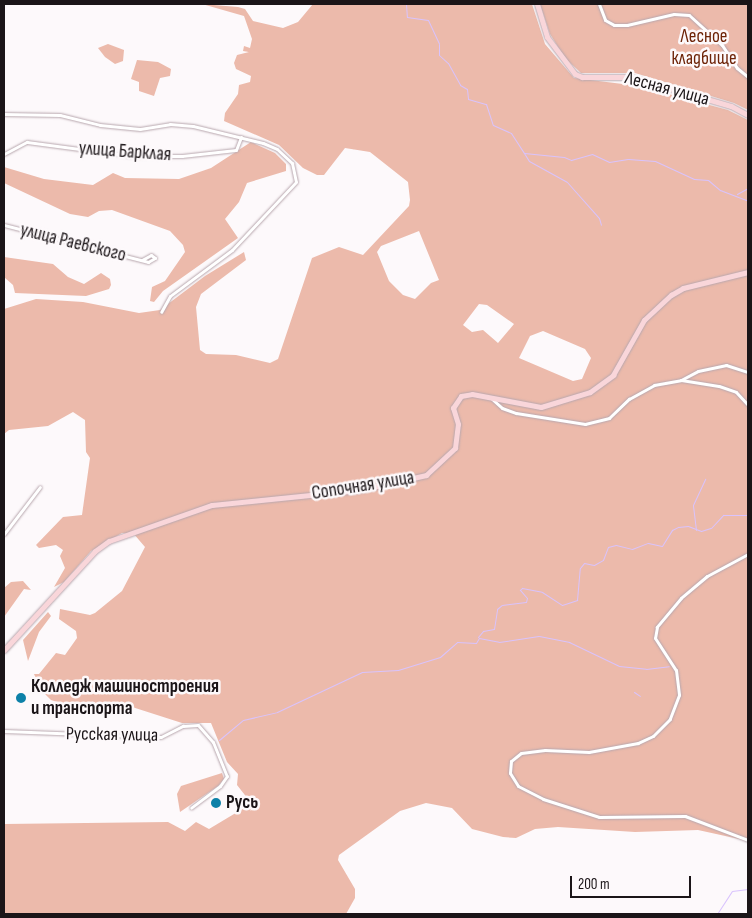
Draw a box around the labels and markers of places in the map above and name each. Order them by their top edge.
place label: Колледж машиностроения и транспорта [31,676,219,720]
marker: Колледж машиностроения и транспорта [15,692,27,704]
place label: Русь [226,792,258,814]
marker: Русь [210,797,222,809]

